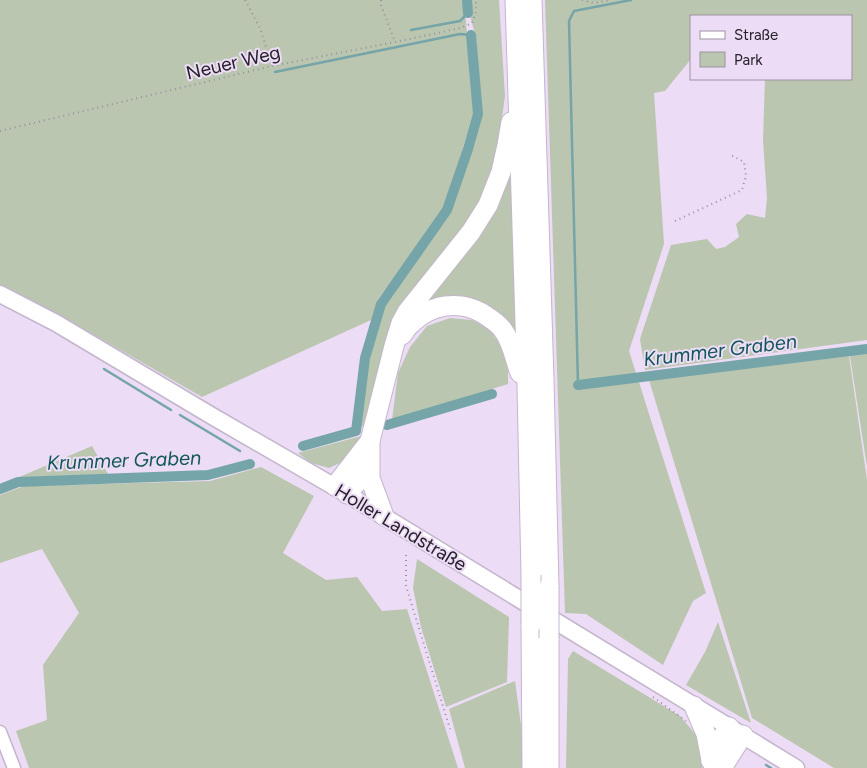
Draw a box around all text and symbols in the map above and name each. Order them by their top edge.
legend [690,15,852,80]
text: Straße [734,26,778,44]
street label: Neuer Weg [184,40,283,85]
text: Park [734,51,763,69]
water label: Krummer Graben [642,329,798,371]
water label: Krummer Graben [46,445,202,475]
street label: Holler Landstraße [331,479,471,576]

